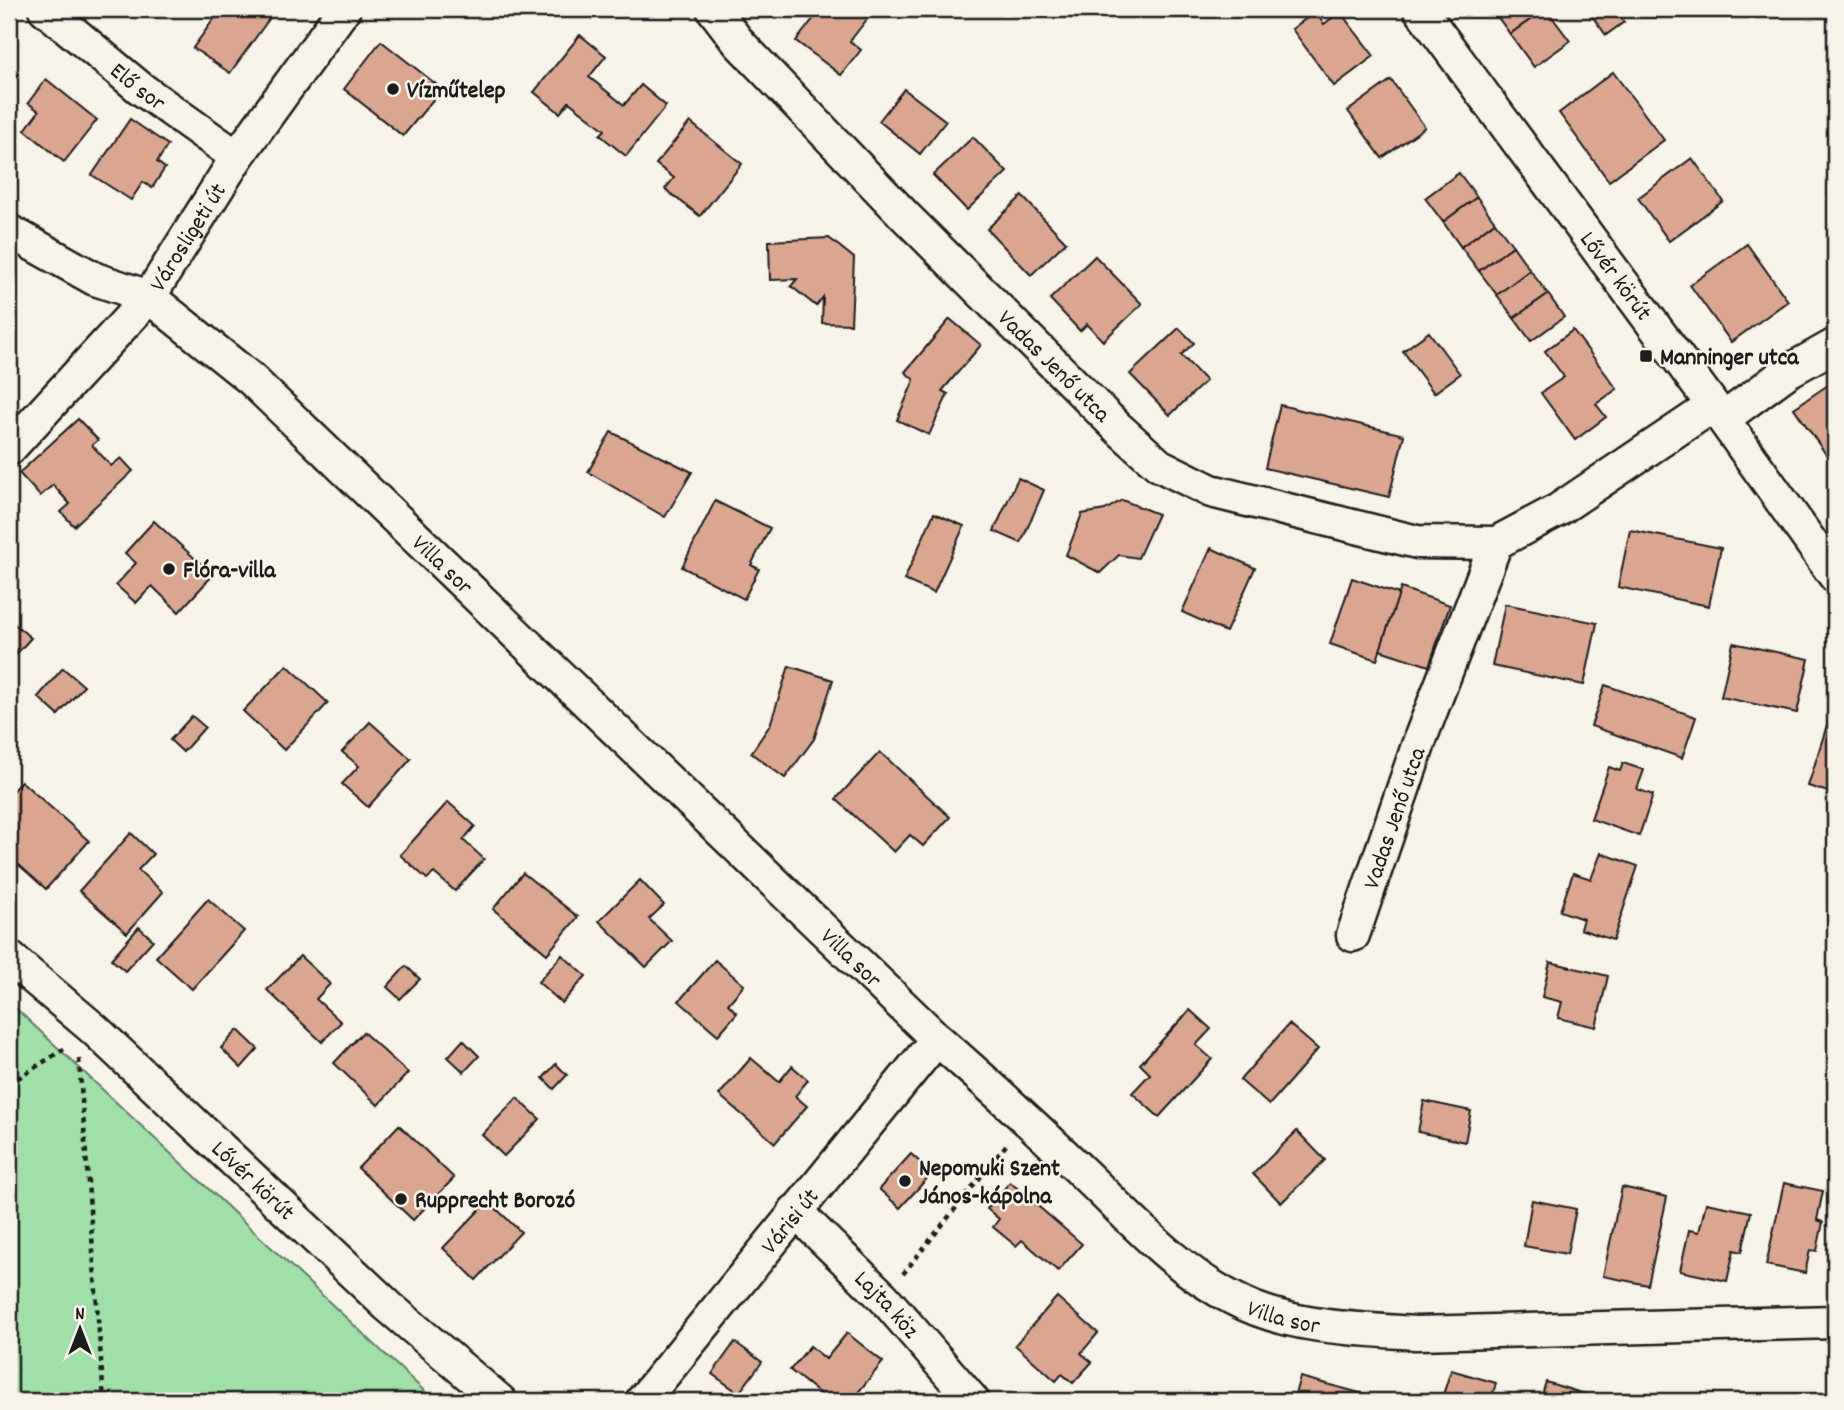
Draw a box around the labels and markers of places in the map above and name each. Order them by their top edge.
place label: Vízműtelep [407,75,506,109]
marker: Vízműtelep [385,81,401,97]
place label: Manninger utca [1660,342,1799,376]
marker: Manninger utca [1638,348,1654,364]
place label: Flóra-villa [183,555,276,589]
marker: Flóra-villa [161,561,177,577]
place label: Nepomuki Szent János-kápolna [919,1153,1060,1215]
marker: Nepomuki Szent János-kápolna [897,1173,913,1189]
place label: Rupprecht Borozó [415,1185,575,1219]
marker: Rupprecht Borozó [393,1191,409,1207]

